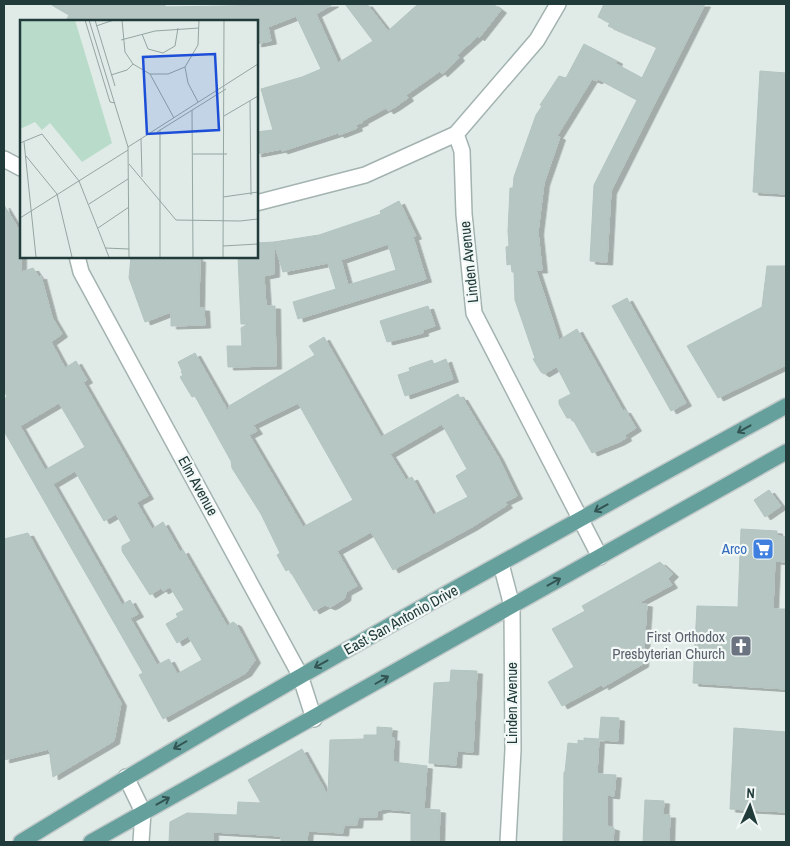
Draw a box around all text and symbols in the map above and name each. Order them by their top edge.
inset map [20,20,258,258]
street label: Linden Avenue [454,220,483,304]
one-way arrow [737,425,751,435]
street label: Elm Avenue [173,452,224,520]
one-way arrow [594,503,609,513]
supermarket icon: Arco [751,537,775,561]
place label: Arco [721,538,747,559]
one-way arrow [547,577,561,587]
street label: East San Antonio Drive [340,579,462,660]
place label: First Orthodox Presbyterian Church [612,626,726,664]
church icon: First Orthodox Presbyterian Church [729,634,753,658]
one-way arrow [313,659,328,669]
street label: Linden Avenue [501,662,522,744]
one-way arrow [375,675,390,685]
one-way arrow [173,740,187,750]
north arrow [725,781,775,831]
text: N [746,784,755,802]
one-way arrow [156,796,171,806]

